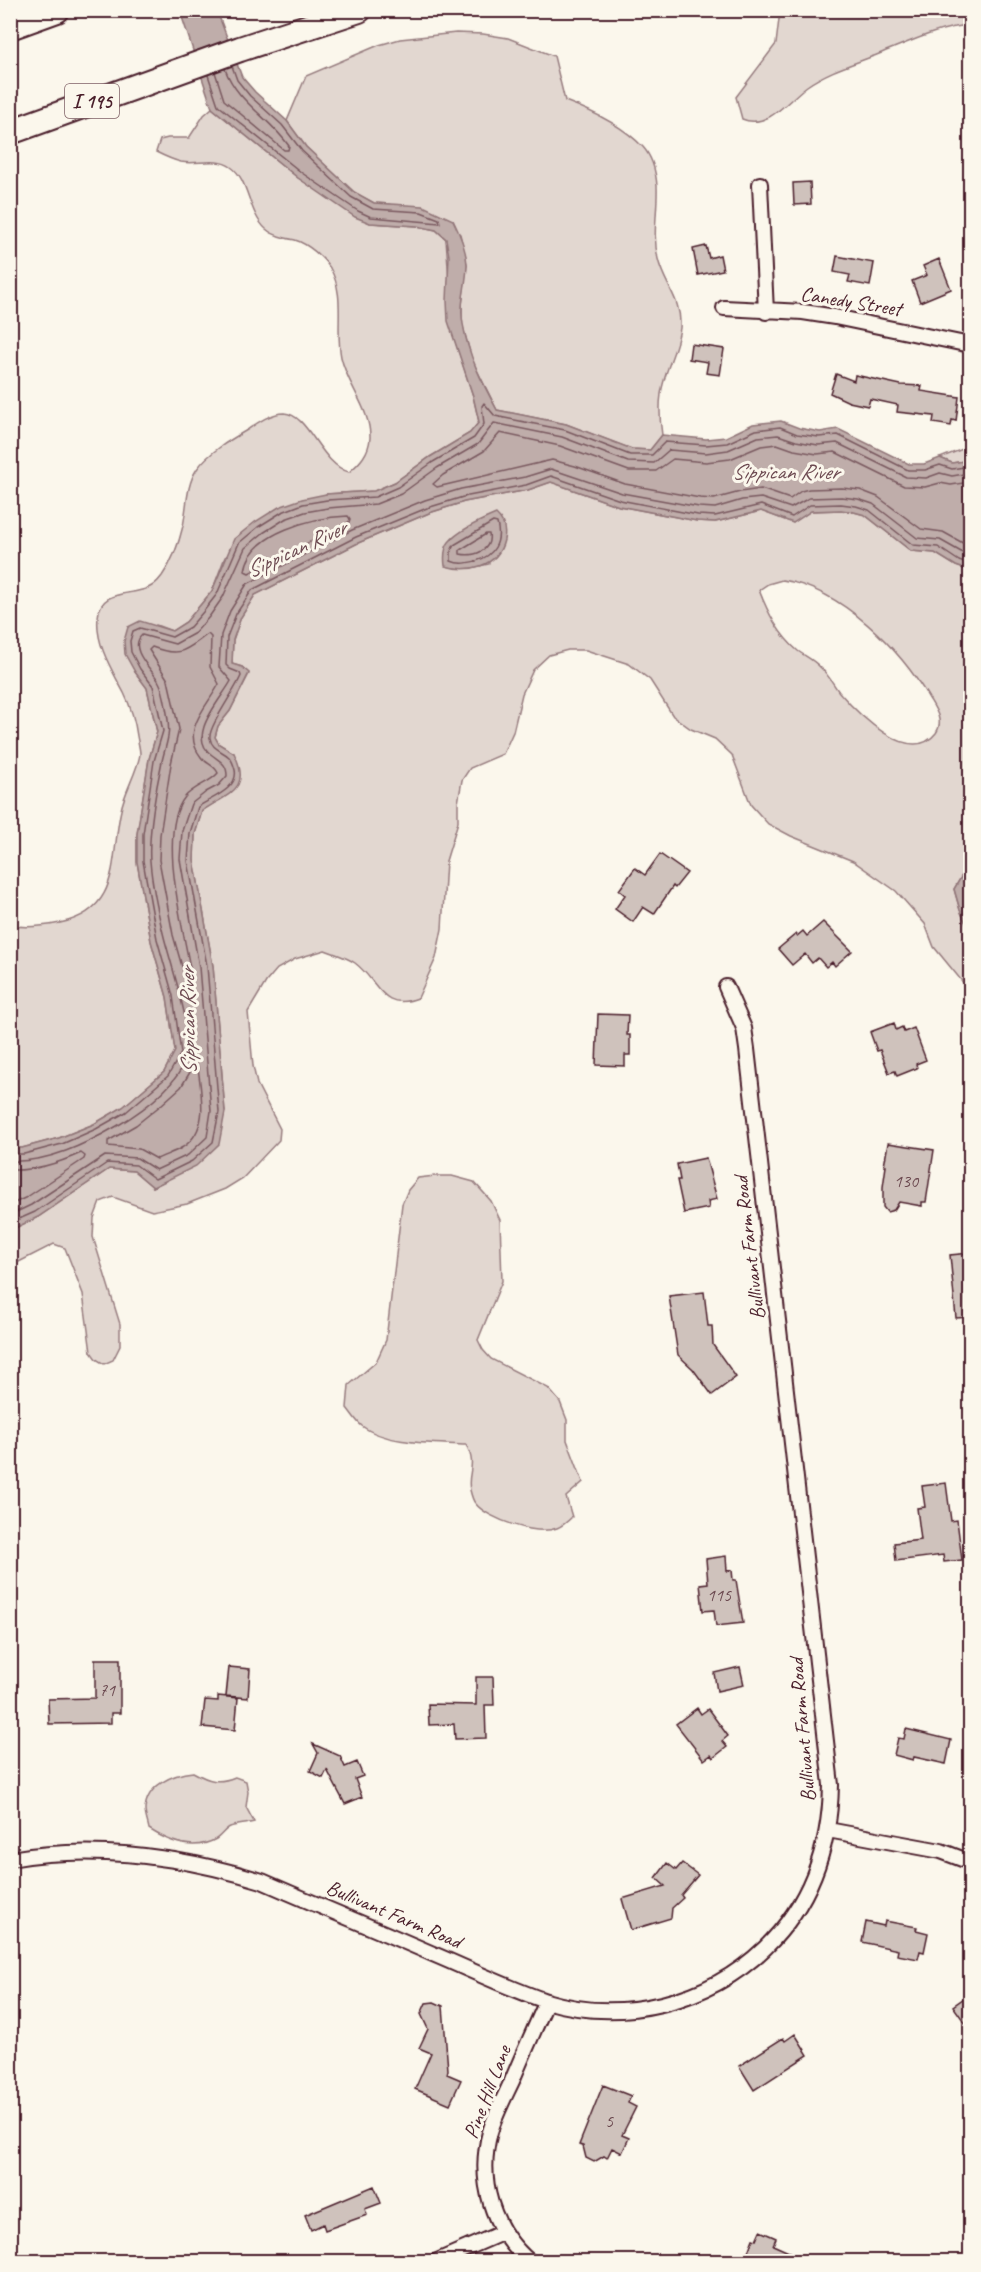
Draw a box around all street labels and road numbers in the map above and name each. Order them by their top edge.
road number: I 195 [65,84,119,118]
street label: Canedy Street [799,280,906,322]
street label: Bullivant Farm Road [727,1171,771,1321]
street label: Bullivant Farm Road [782,1653,821,1803]
street label: Bullivant Farm Road [323,1874,469,1956]
street label: Pine Hill Lane [457,2041,517,2142]

